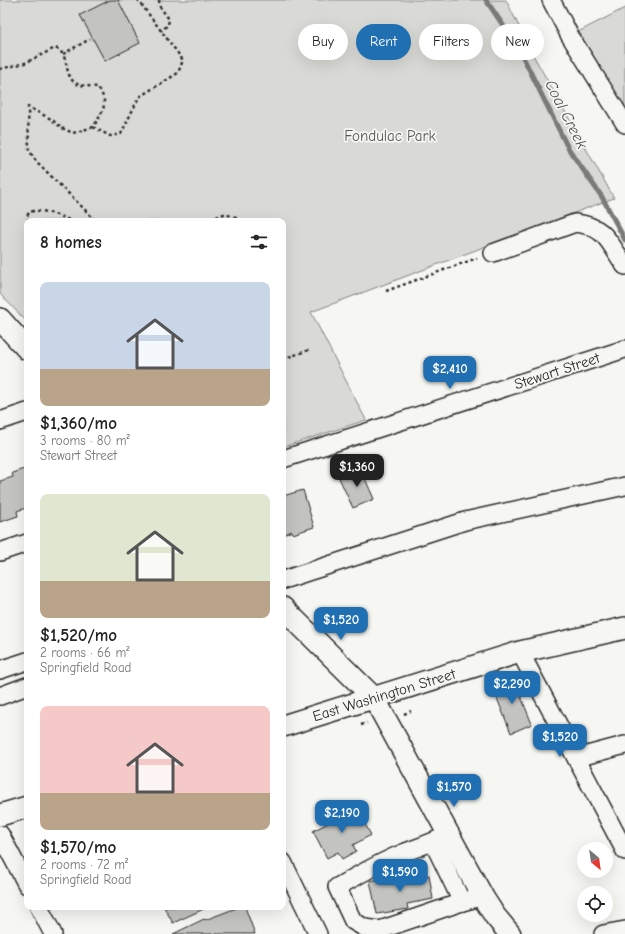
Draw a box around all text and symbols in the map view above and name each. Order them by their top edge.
chip: Buy [298,24,348,60]
chip: Rent [356,24,411,60]
chip: Filters [419,24,483,60]
chip: New [491,24,544,60]
water label: Coal Creek [541,77,591,152]
park label: Fondulac Park [344,127,437,145]
icon: filters [248,231,270,253]
text: 8 homes [40,233,102,252]
icon: home [119,308,191,380]
street label: Stewart Street [512,348,603,393]
pin: $2,410 [417,356,483,390]
text: $2,410 [432,361,468,376]
text: $1,360/mo [40,414,117,433]
text: 3 rooms · 80 m² [40,433,130,448]
text: Stewart Street [40,448,117,463]
pin: $1,360 [324,454,390,488]
text: $1,360 [339,459,375,474]
icon: home [119,520,191,592]
pin: $1,520 [308,607,374,641]
text: $1,520 [323,612,359,627]
text: $1,520/mo [40,626,117,645]
text: 2 rooms · 66 m² [40,645,129,660]
text: Springfield Road [40,660,132,675]
street label: East Washington Street [310,664,458,725]
pin: $2,290 [479,671,545,705]
text: $2,290 [493,676,531,691]
pin: $1,520 [527,724,593,758]
text: $1,520 [542,729,578,744]
icon: home [119,732,191,804]
pin: $1,570 [421,774,487,808]
text: $1,570 [436,779,472,794]
pin: $2,190 [309,800,375,834]
text: $2,190 [324,805,360,820]
text: $1,570/mo [40,838,116,857]
north arrow [577,842,613,878]
map controls [577,842,613,922]
text: 2 rooms · 72 m² [40,857,128,872]
pin: $1,590 [367,859,433,893]
text: $1,590 [382,864,418,879]
text: Springfield Road [40,872,132,887]
button: locate [577,886,613,922]

